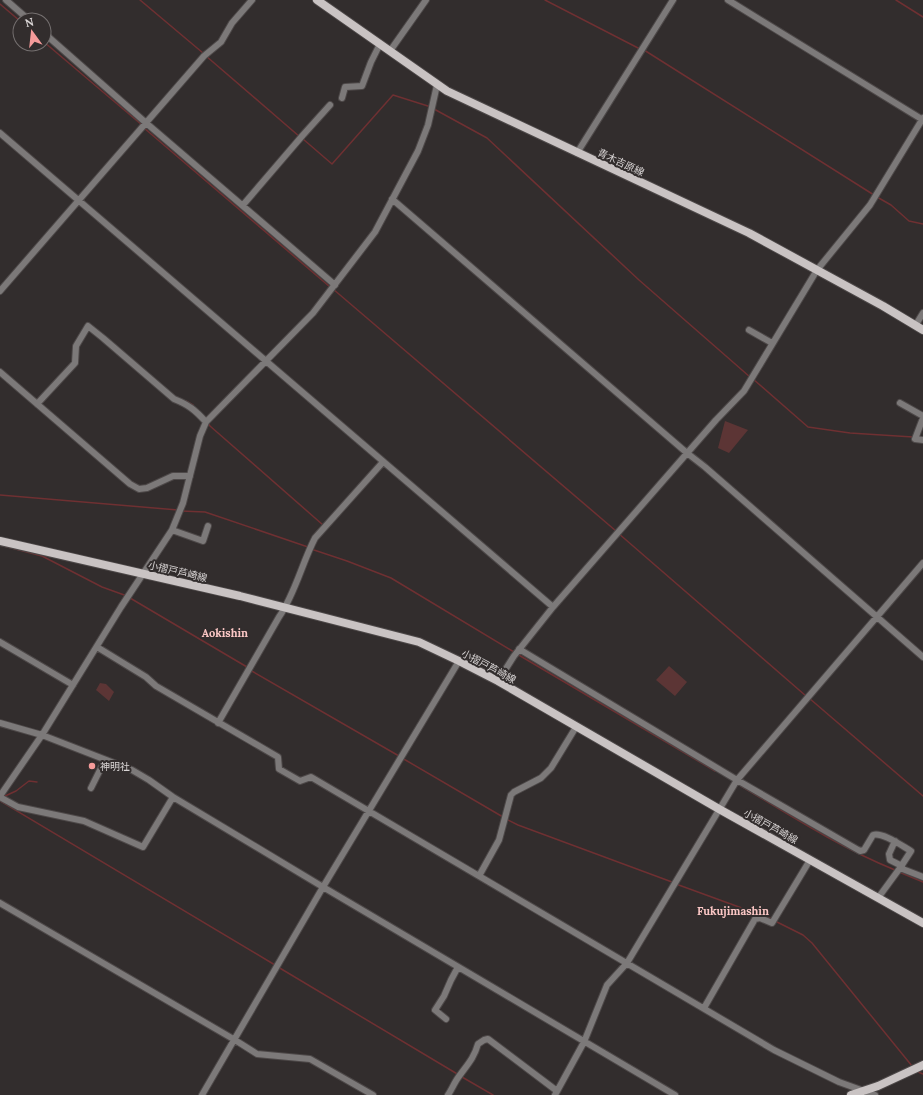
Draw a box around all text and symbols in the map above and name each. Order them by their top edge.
north arrow [12,12,52,52]
text: N [23,14,36,30]
street label: 青木吉原線 [595,146,646,179]
street label: 小摺戸芦崎線 [147,558,209,585]
district label: Aokishin [202,626,248,640]
street label: 小摺戸芦崎線 [459,647,518,686]
place label: 神明社 [100,760,130,773]
marker: 神明社 [87,761,97,771]
street label: 小摺戸芦崎線 [741,806,800,847]
district label: Fukujimashin [697,904,769,918]

